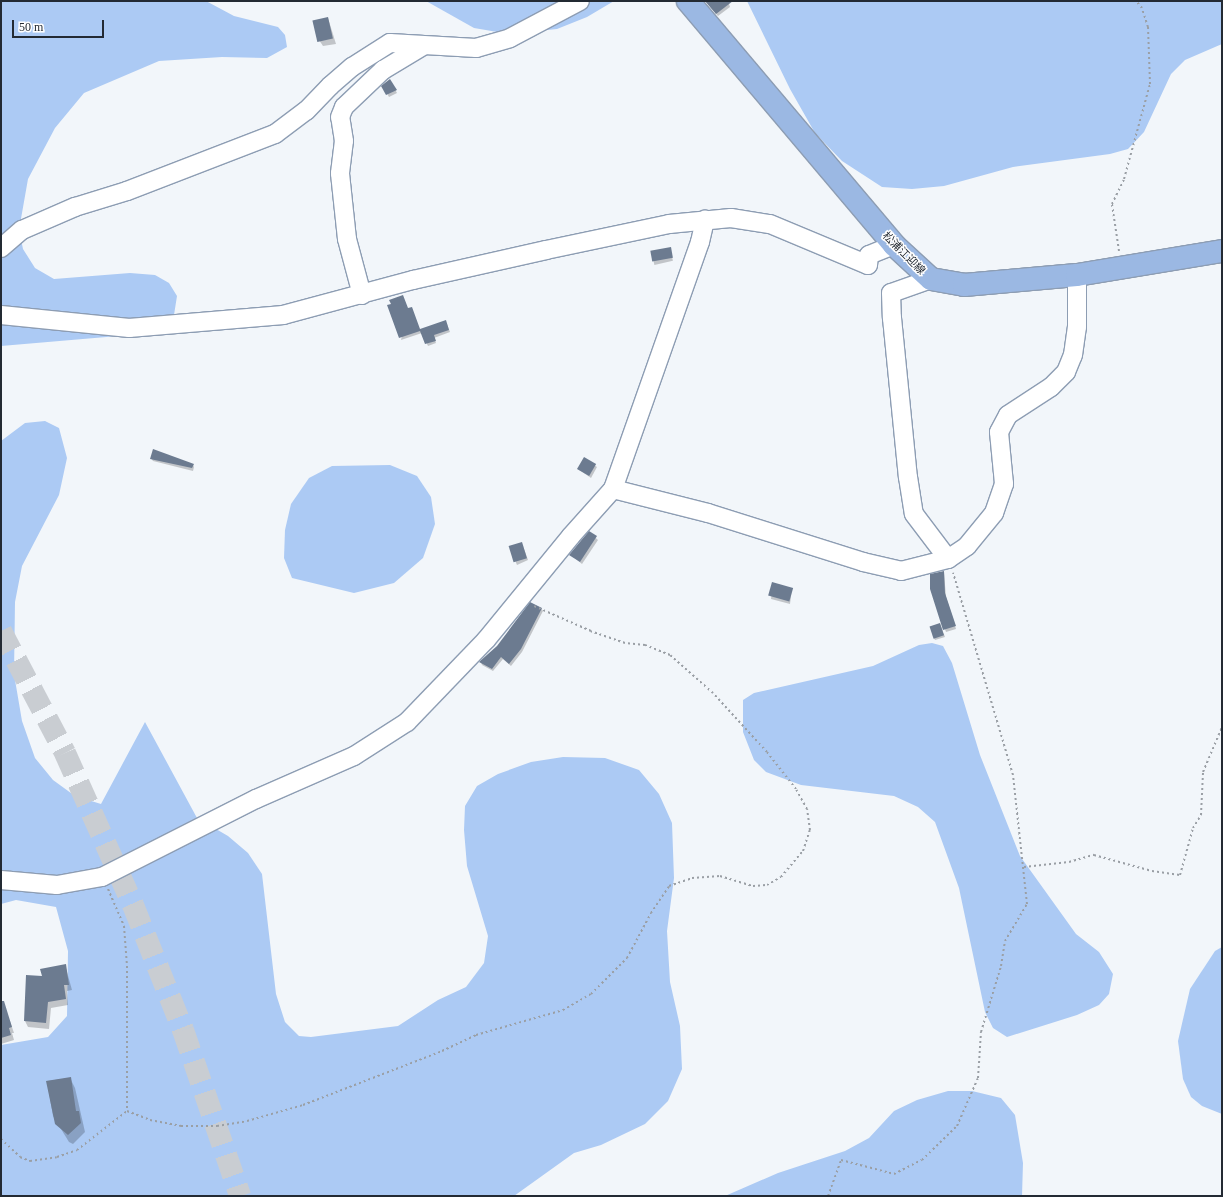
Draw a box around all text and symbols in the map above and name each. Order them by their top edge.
scale bar [14,12,106,38]
text: 50 m [19,20,43,34]
street label: 松浦江迎線 [880,229,928,277]

